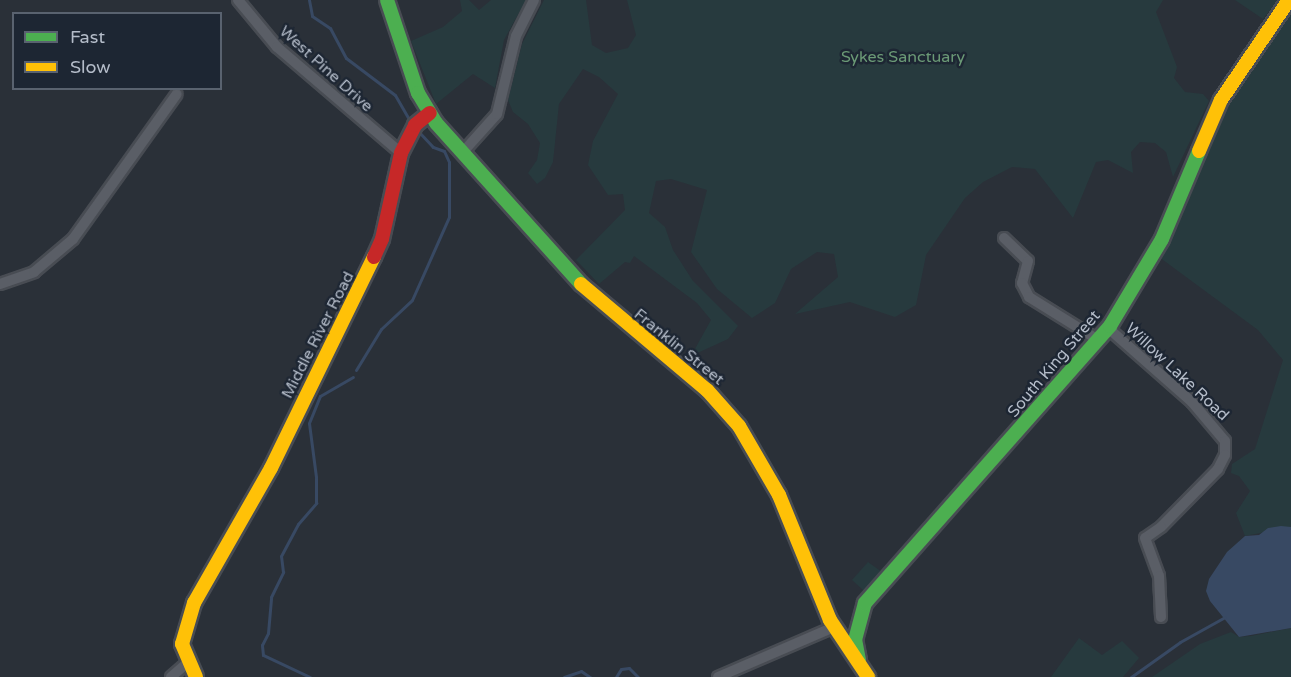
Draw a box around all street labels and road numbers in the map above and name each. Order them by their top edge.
street label: West Pine Drive [275,22,377,116]
street label: Middle River Road [278,268,358,402]
street label: Franklin Street [630,305,728,389]
street label: South King Street [1004,307,1104,421]
street label: Willow Lake Road [1121,319,1233,425]

